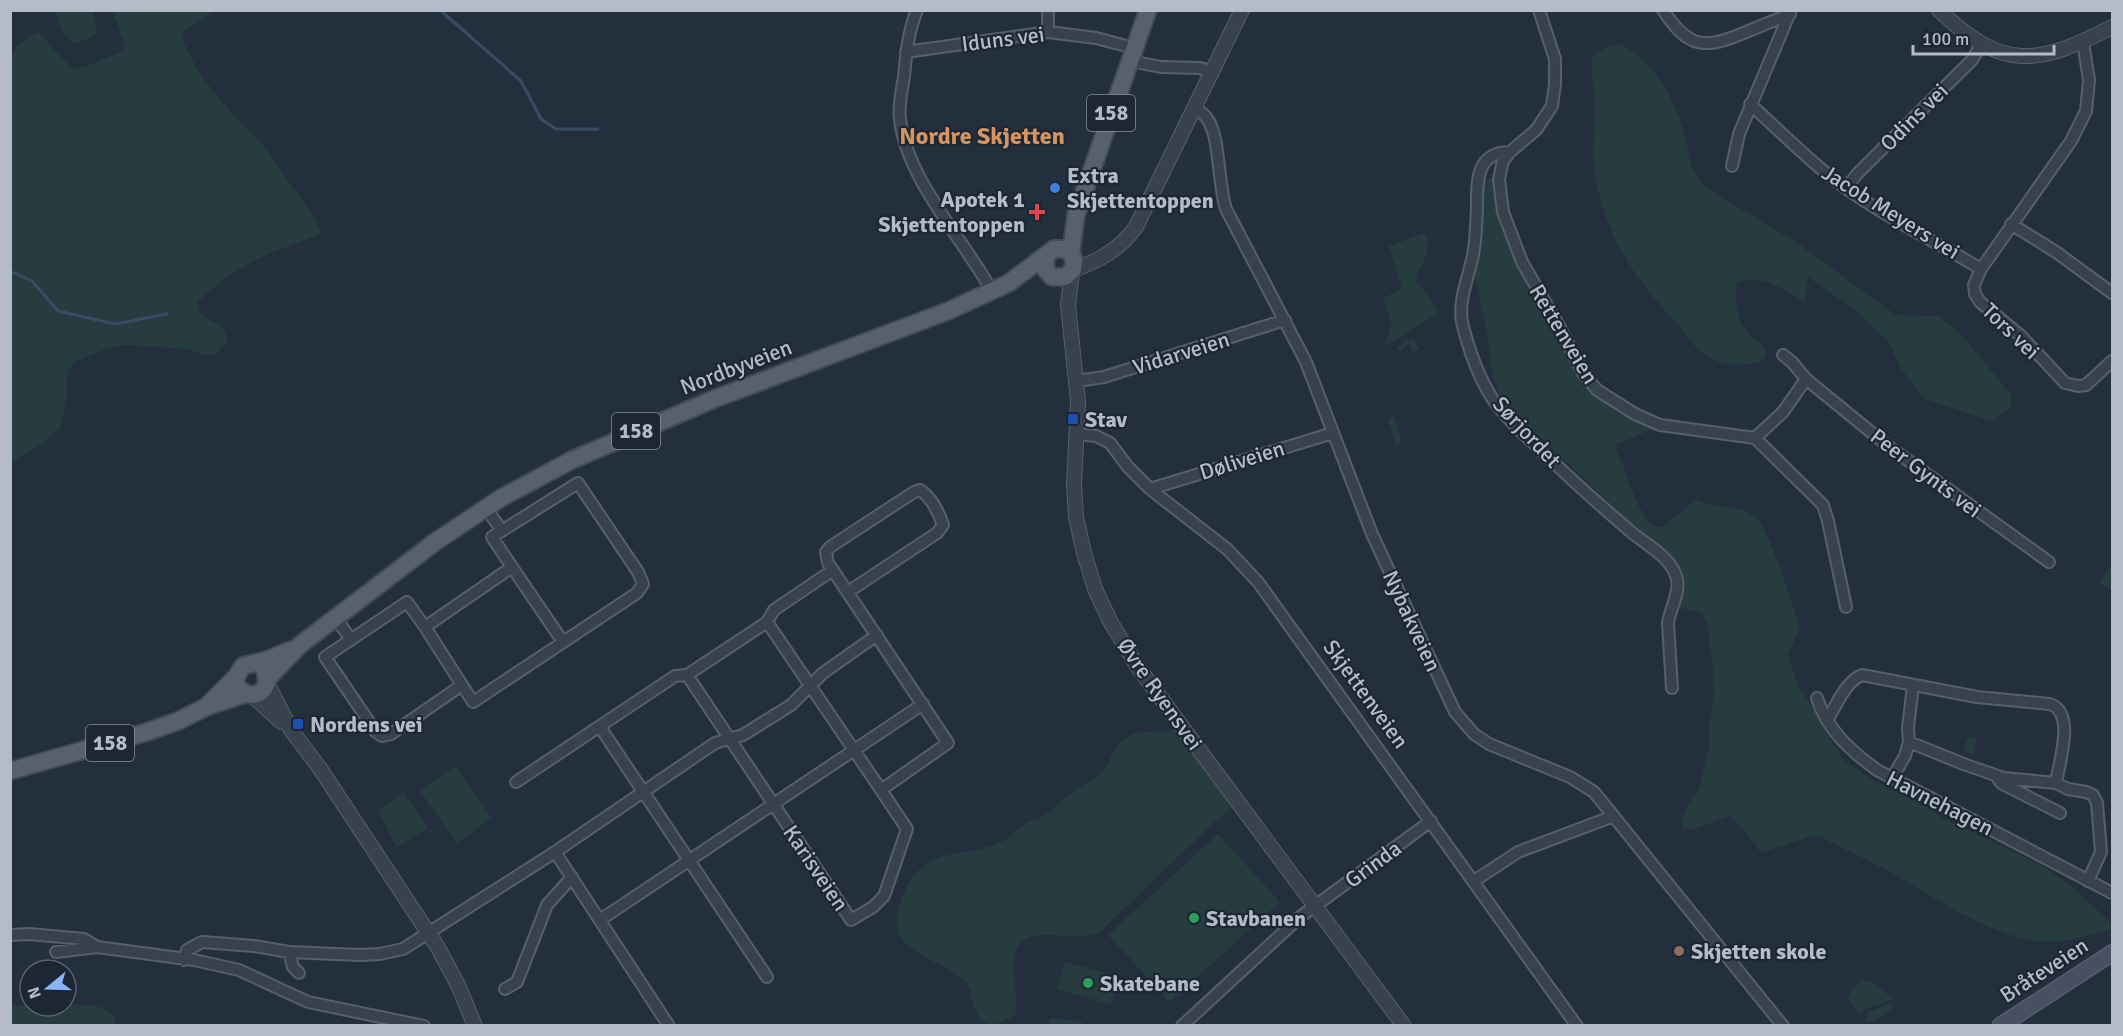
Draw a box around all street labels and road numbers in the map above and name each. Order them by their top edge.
street label: Iduns vei [960,21,1046,57]
street label: Odins vei [1874,77,1954,157]
road number: 158 [1087,95,1135,131]
street label: Jacob Meyers vei [1817,159,1965,265]
street label: Rettenveien [1524,279,1604,389]
street label: Tors vei [1977,297,2045,365]
street label: Vidarveien [1129,325,1233,381]
street label: Nordbyveien [676,333,796,401]
street label: Sørjordet [1487,391,1567,474]
road number: 158 [612,413,660,449]
street label: Peer Gynts vei [1865,422,1987,524]
street label: Døliveien [1196,434,1288,486]
street label: Nybakveien [1377,566,1447,676]
street label: Øvre Ryensvei [1111,633,1209,755]
street label: Skjettenveien [1318,634,1414,754]
road number: 158 [86,725,134,761]
street label: Havnehagen [1882,765,1998,841]
street label: Karisveien [777,820,855,916]
street label: Grinda [1339,834,1407,894]
street label: Bråteveien [1995,932,2093,1008]

